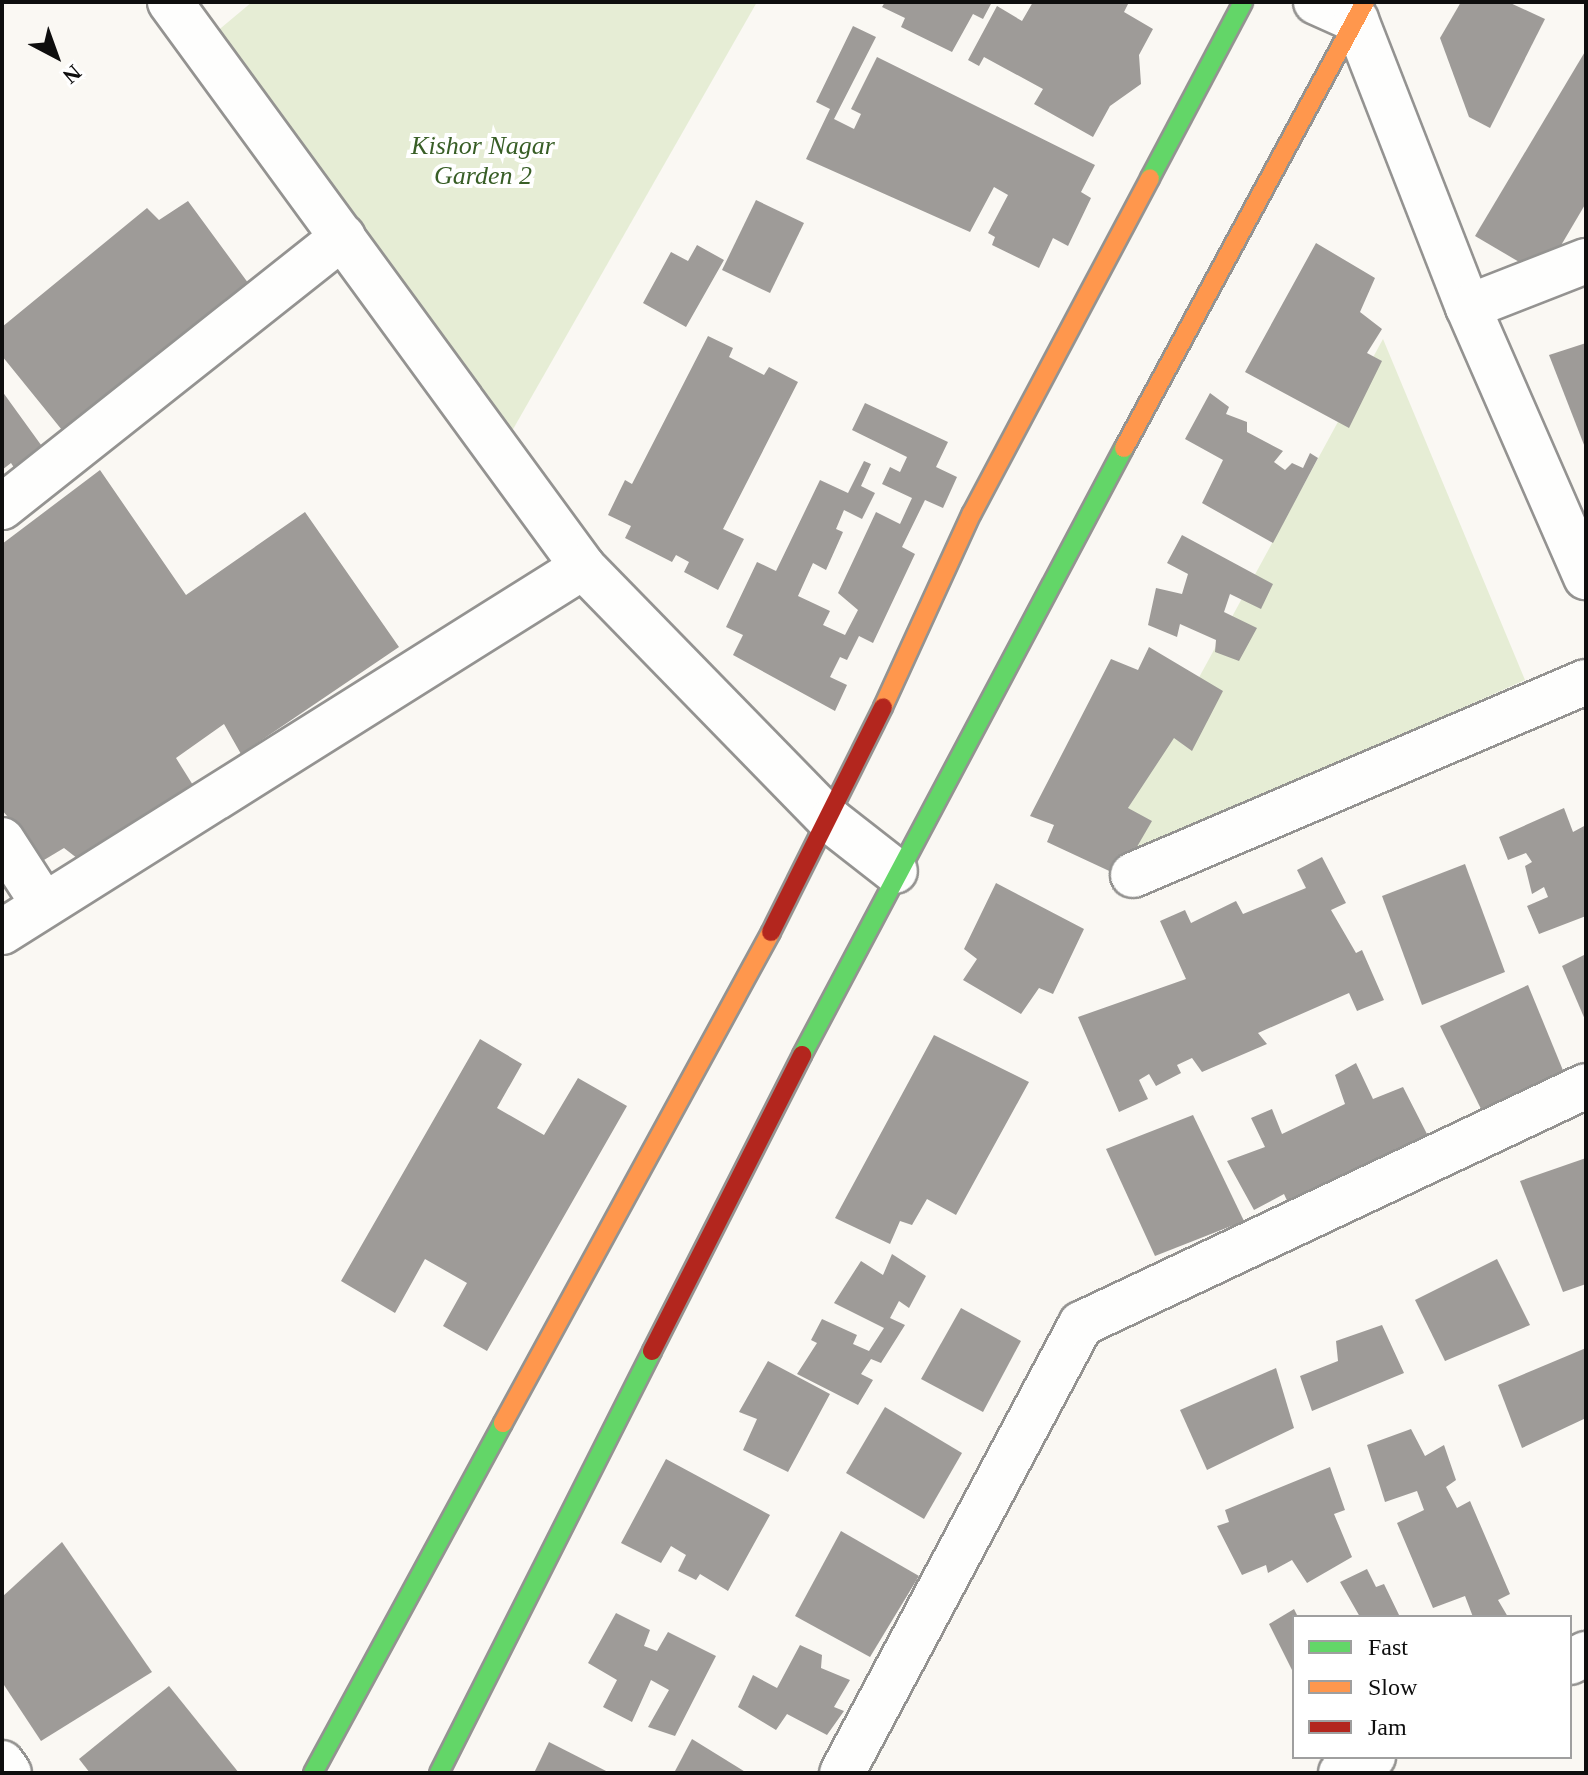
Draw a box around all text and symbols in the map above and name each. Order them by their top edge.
north arrow [16,16,96,96]
text: N [58,60,86,89]
park label: Kishor Nagar Garden 2 [411,130,555,192]
legend [1292,1615,1572,1759]
text: Fast [1368,1634,1408,1660]
text: Slow [1368,1674,1417,1700]
text: Jam [1368,1714,1407,1740]

